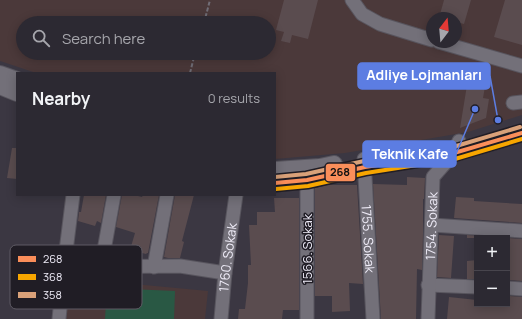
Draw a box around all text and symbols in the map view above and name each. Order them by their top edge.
north arrow [426,12,462,48]
search box [16,16,276,60]
icon: search [30,27,52,49]
text: Search here [62,28,145,49]
callout: Adliye Lojmanları [358,63,490,89]
text: Adliye Lojmanları [366,65,482,84]
text: Nearby [32,87,90,110]
text: 0 results [208,89,260,107]
callout: Teknik Kafe [363,141,456,167]
text: Teknik Kafe [372,144,448,163]
line badge: 268 [325,163,356,182]
text: 268 [330,164,350,179]
street label: 1754. Sokak [421,191,441,261]
street label: 1755. Sokak [358,204,379,274]
street label: 1566. Sokak [298,213,316,284]
street label: 1760. Sokak [214,221,241,293]
map controls [474,235,510,307]
button: + [474,235,510,271]
legend [10,245,142,309]
text: 268 [43,251,62,266]
text: 368 [43,269,62,284]
button: − [474,271,510,307]
text: 358 [43,287,62,302]

